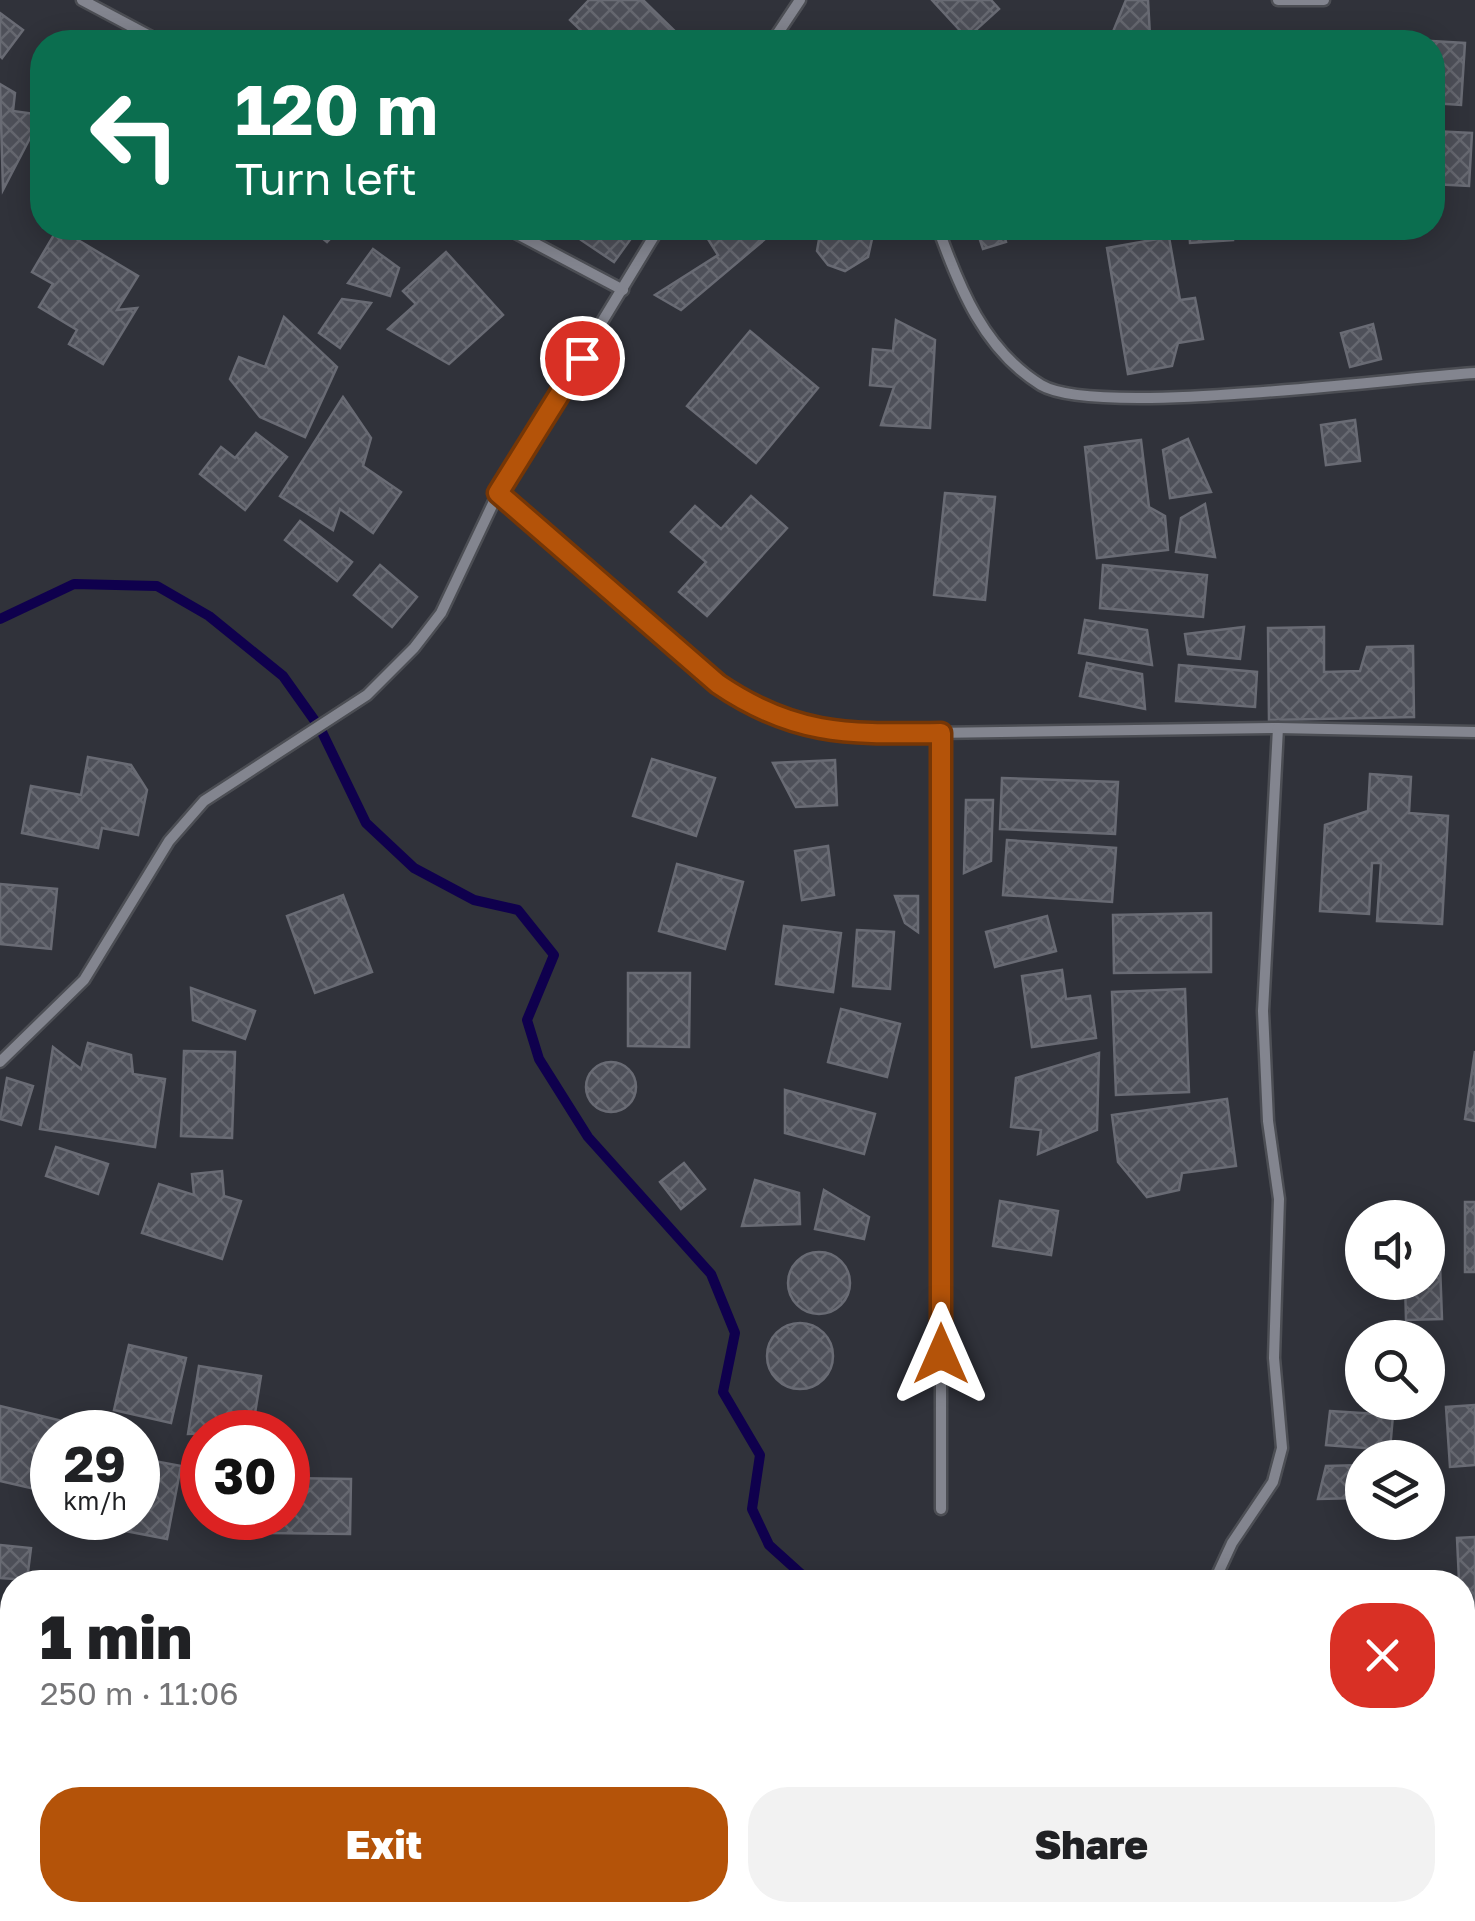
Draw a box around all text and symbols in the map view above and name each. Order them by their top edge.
text: 120 m [235,66,438,150]
icon: left [70,70,200,200]
text: Turn left [235,151,417,205]
pin [540,316,625,401]
icon: arrive [555,331,610,386]
map controls [1345,1200,1445,1540]
button: sound [1345,1200,1445,1300]
position arrow [889,1302,993,1406]
button: search [1345,1320,1445,1420]
speed limit sign: 30 [180,1410,310,1540]
text: 29 [64,1433,126,1493]
button: layers [1345,1440,1445,1540]
text: km/h [63,1485,127,1516]
text: 1 min [40,1600,192,1672]
button: close [1330,1603,1435,1708]
text: 250 m · 11:06 [40,1674,239,1712]
button: Exit [40,1787,728,1902]
button: Share [748,1787,1435,1902]

